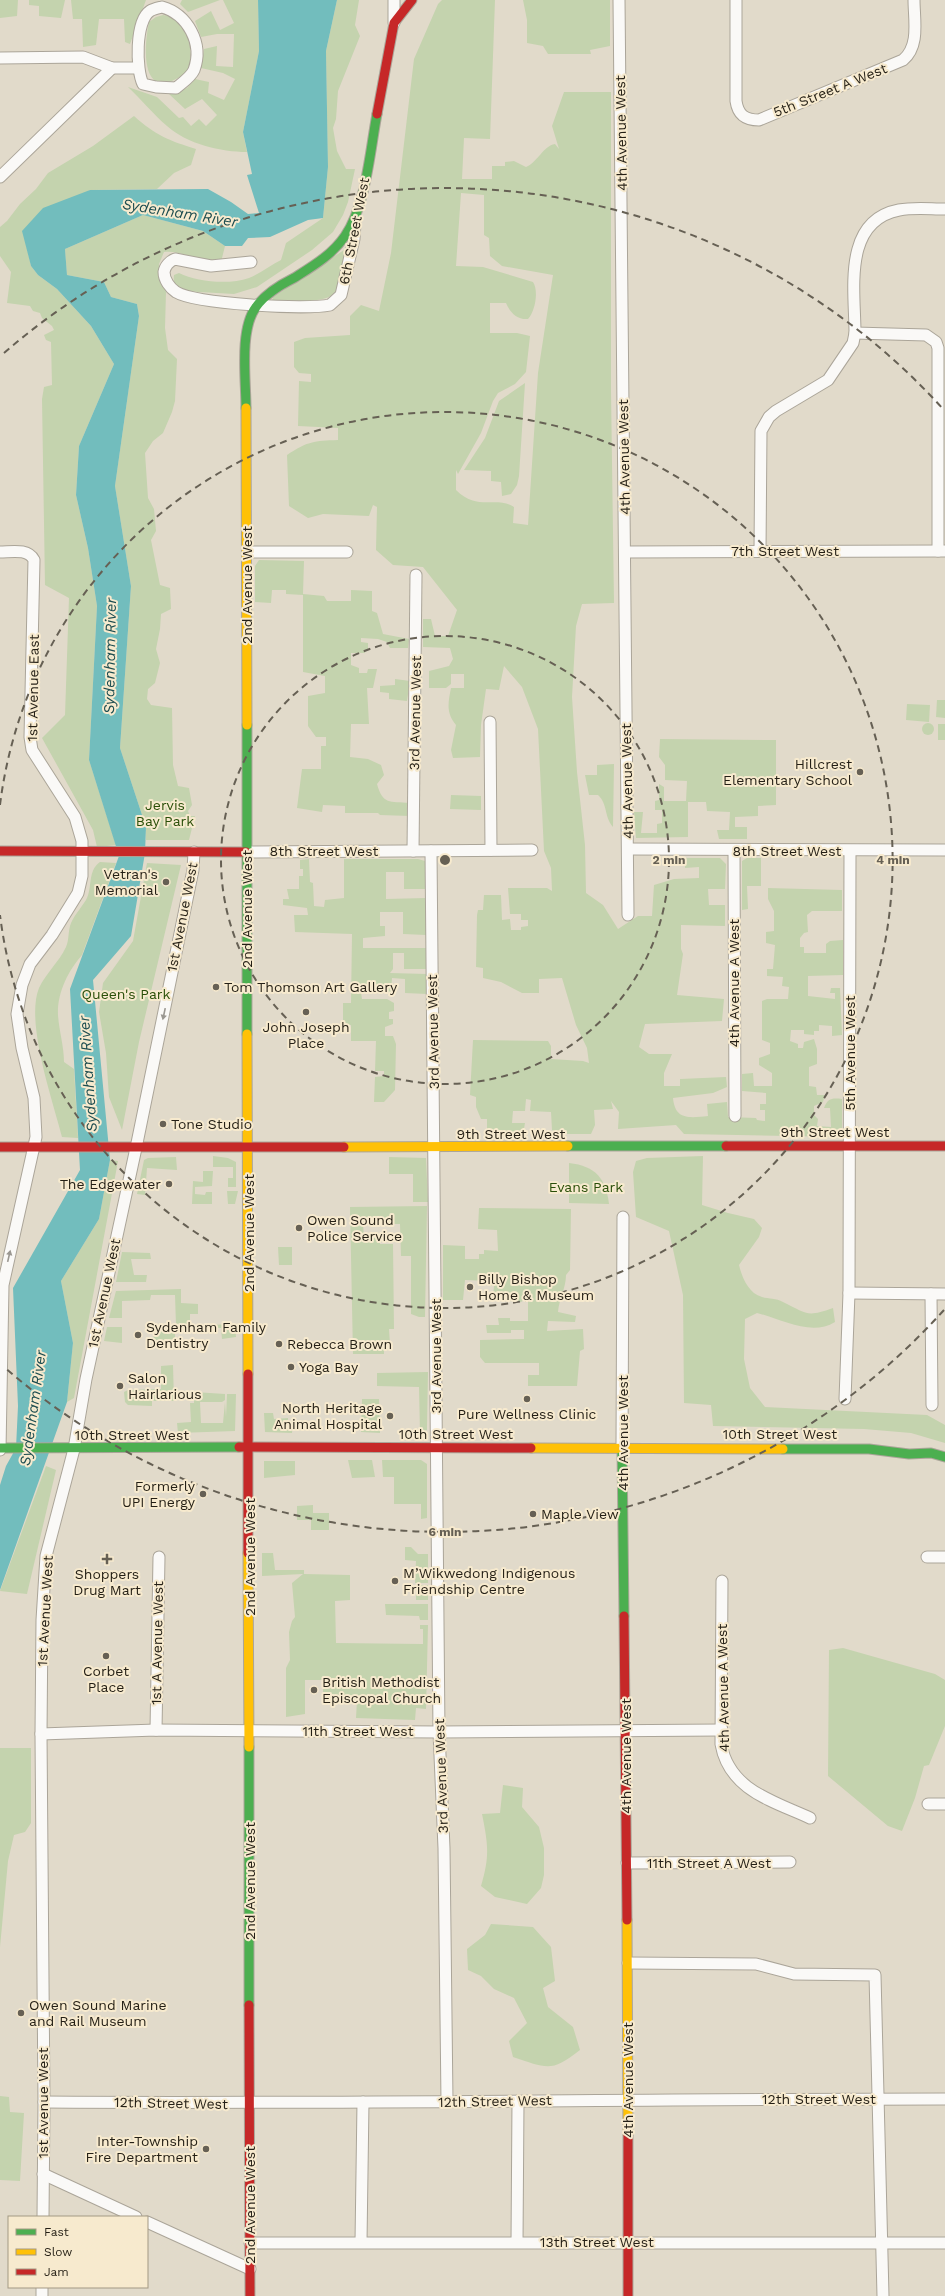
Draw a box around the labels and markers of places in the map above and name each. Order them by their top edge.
place label: Hillcrest Elementary School [723,756,853,788]
marker: Hillcrest Elementary School [855,767,865,777]
centre of rings [438,853,452,867]
place label: Vetran's Memorial [95,866,159,898]
marker: Vetran's Memorial [161,877,171,887]
place label: Tom Thomson Art Gallery [224,979,398,995]
marker: Tom Thomson Art Gallery [211,982,221,992]
marker: John Joseph Place [301,1007,311,1017]
place label: John Joseph Place [262,1019,350,1051]
place label: Tone Studio [171,1116,252,1132]
marker: Tone Studio [158,1119,168,1129]
place label: The Edgewater [60,1176,161,1192]
marker: The Edgewater [164,1179,174,1189]
place label: Owen Sound Police Service [307,1212,402,1244]
marker: Owen Sound Police Service [294,1223,304,1233]
place label: Billy Bishop Home & Museum [478,1271,594,1303]
marker: Billy Bishop Home & Museum [465,1282,475,1292]
place label: Sydenham Family Dentistry [146,1319,267,1351]
marker: Sydenham Family Dentistry [133,1330,143,1340]
place label: Rebecca Brown [287,1336,392,1352]
marker: Rebecca Brown [274,1339,284,1349]
place label: Yoga Bay [299,1359,359,1375]
marker: Yoga Bay [286,1362,296,1372]
place label: Salon Hairlarious [128,1370,202,1402]
marker: Salon Hairlarious [115,1381,125,1391]
marker: Pure Wellness Clinic [522,1394,532,1404]
place label: North Heritage Animal Hospital [274,1400,383,1432]
place label: Pure Wellness Clinic [458,1406,597,1422]
marker: North Heritage Animal Hospital [385,1411,395,1421]
place label: Formerly UPI Energy [122,1478,196,1510]
marker: Formerly UPI Energy [198,1489,208,1499]
place label: Maple View [541,1506,619,1522]
marker: Maple View [528,1509,538,1519]
marker: Shoppers Drug Mart [102,1554,112,1564]
place label: M’Wikwedong Indigenous Friendship Centre [403,1565,575,1597]
place label: Shoppers Drug Mart [73,1566,141,1598]
marker: M’Wikwedong Indigenous Friendship Centre [390,1576,400,1586]
marker: Corbet Place [101,1651,111,1661]
place label: Corbet Place [83,1663,129,1695]
place label: British Methodist Episcopal Church [322,1674,441,1706]
marker: British Methodist Episcopal Church [309,1685,319,1695]
place label: Owen Sound Marine and Rail Museum [29,1997,167,2029]
marker: Owen Sound Marine and Rail Museum [16,2008,26,2018]
place label: Inter-Township Fire Department [86,2133,198,2165]
marker: Inter-Township Fire Department [201,2144,211,2154]

